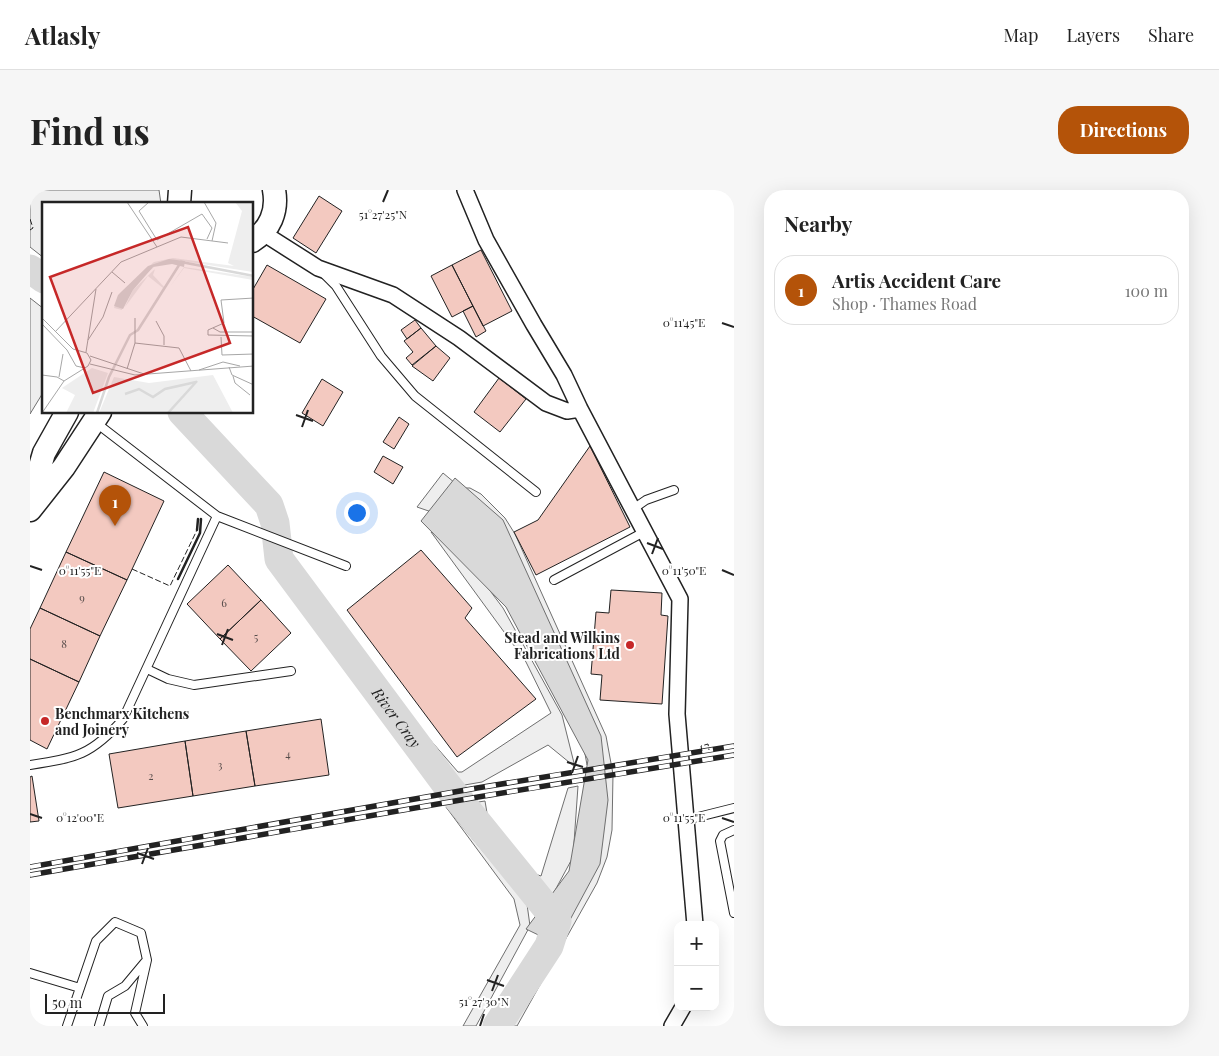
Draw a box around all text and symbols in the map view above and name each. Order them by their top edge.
text: Atlasly [25,19,100,51]
text: Map [1003,23,1038,47]
text: Layers [1066,23,1120,47]
text: Share [1148,23,1194,47]
button: Directions [1058,106,1189,154]
text: Find us [30,107,150,154]
inset map [42,202,254,414]
text: 51°27'25"N [359,206,408,222]
text: Nearby [784,209,853,237]
text: Artis Accident Care [832,267,1001,293]
text: 1 [798,280,804,301]
text: 100 m [1125,280,1168,301]
text: Shop · Thames Road [832,293,977,314]
text: 0°11'45"E [663,314,705,330]
pin: 1 [99,485,131,526]
your location [344,500,370,526]
text: 0°11'55"E [59,562,101,578]
text: 0°11'50"E [662,562,706,578]
house number: 9 [79,590,85,605]
house number: 6 [221,595,227,610]
place label: Stead and Wilkins Fabrications Ltd [504,628,621,663]
house number: 5 [254,629,259,644]
house number: 8 [61,636,67,651]
marker: Stead and Wilkins Fabrications Ltd [624,639,636,651]
water label: River Cray [367,683,426,752]
place label: Benchmarx Kitchens and Joinery [55,704,189,739]
marker: Benchmarx Kitchens and Joinery [39,715,51,727]
house number: 4 [285,746,291,761]
house number: 3 [218,757,223,772]
house number: 2 [148,768,154,783]
text: 0°12'00"E [56,809,104,825]
text: 0°11'55"E [663,809,705,825]
map controls [674,921,719,1011]
button: + [674,921,719,966]
button: − [674,966,719,1011]
scale bar [45,991,165,1014]
text: 50 m [52,993,82,1012]
text: 51°27'30"N [459,993,510,1009]

